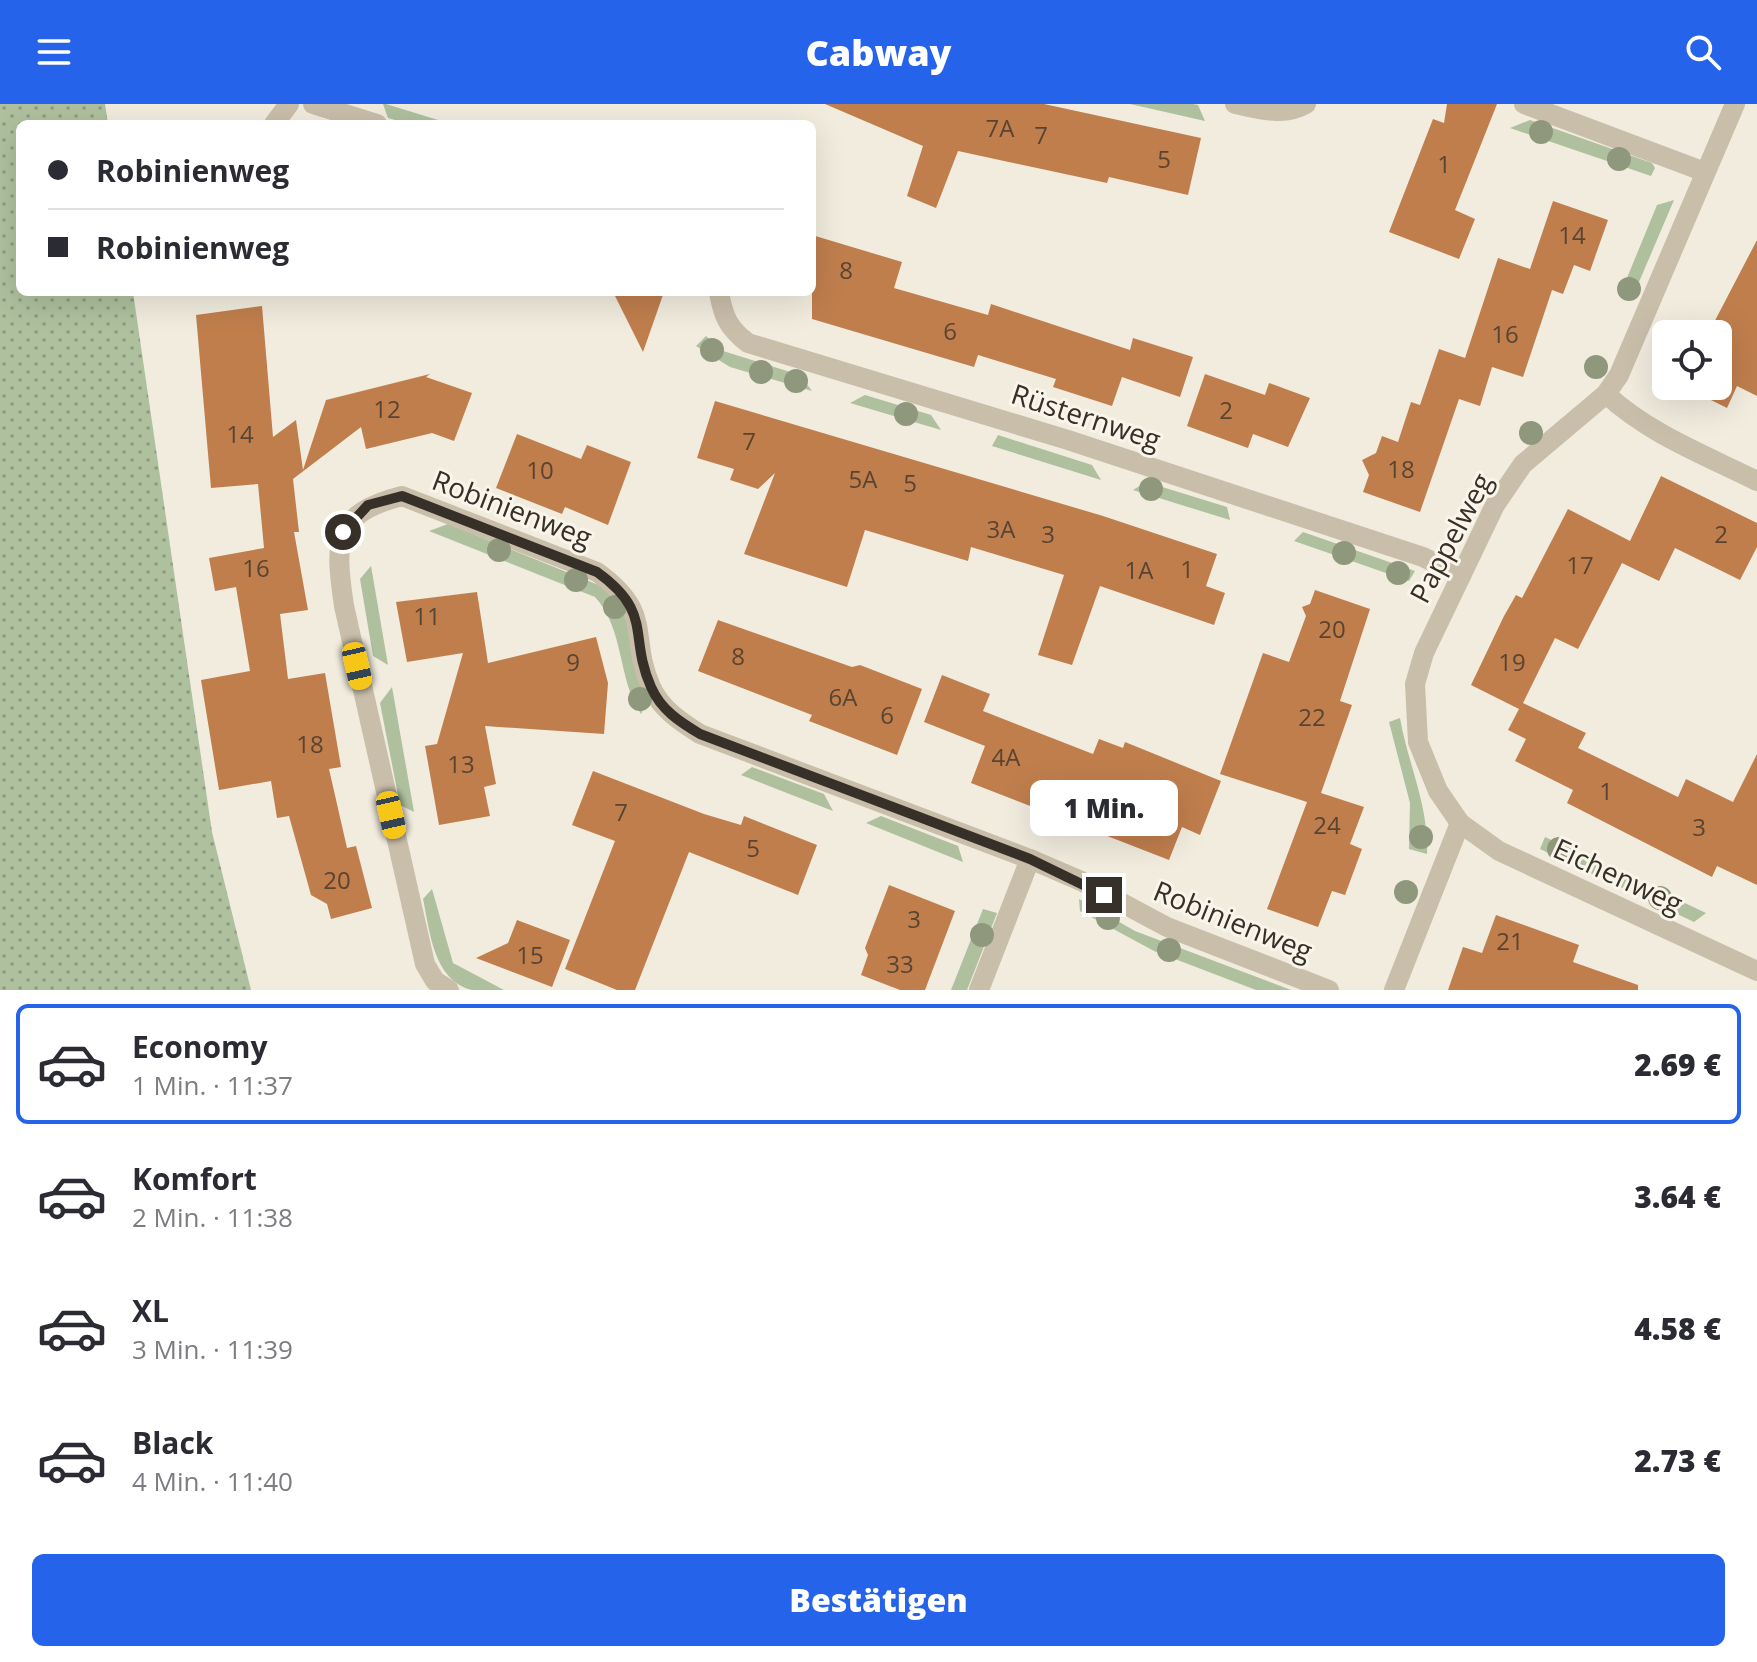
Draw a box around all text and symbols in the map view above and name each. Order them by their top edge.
text: Cabway [805,28,952,77]
icon: menu [32,30,76,74]
icon: search [1681,30,1725,74]
house number: 7A [986,111,1015,144]
house number: 7 [1034,118,1048,151]
house number: 5 [1157,142,1171,175]
house number: 1 [1437,147,1451,180]
text: Robinienweg [96,150,289,191]
house number: 14 [1558,218,1586,251]
text: Robinienweg [96,227,289,268]
house number: 8 [839,253,853,286]
house number: 6 [943,314,957,347]
house number: 16 [1491,317,1519,350]
map controls [1652,320,1732,400]
button: locate [1652,320,1732,400]
street label: Rüsternweg [1007,374,1166,458]
house number: 12 [373,392,401,425]
house number: 2 [1219,393,1233,426]
house number: 14 [226,417,254,450]
house number: 7 [742,424,756,457]
house number: 18 [1387,452,1415,485]
house number: 10 [526,453,554,486]
street label: Robinienweg [427,460,598,556]
house number: 5A [849,462,878,495]
house number: 5 [903,466,917,499]
street label: Pappelweg [1400,466,1500,609]
house number: 3A [987,512,1016,545]
route start [325,514,361,550]
house number: 3 [1041,517,1055,550]
house number: 2 [1714,517,1728,550]
house number: 17 [1566,548,1594,581]
house number: 16 [242,551,270,584]
house number: 1 [1180,552,1194,585]
house number: 1A [1125,553,1154,586]
house number: 11 [413,599,441,632]
house number: 20 [1318,612,1346,645]
house number: 8 [731,639,745,672]
car [340,640,374,692]
house number: 9 [566,645,580,678]
house number: 19 [1498,645,1526,678]
house number: 6A [829,680,858,713]
house number: 6 [880,698,894,731]
house number: 22 [1298,700,1326,733]
house number: 18 [296,727,324,760]
house number: 4A [992,740,1021,773]
house number: 13 [447,747,475,780]
house number: 1 [1599,774,1613,807]
callout: 1 Min. [1030,779,1178,835]
car [374,789,408,841]
text: 1 Min. [1064,790,1144,826]
house number: 7 [614,795,628,828]
house number: 24 [1313,808,1341,841]
house number: 3 [1692,810,1706,843]
street label: Eichenweg [1548,829,1689,922]
house number: 5 [746,831,760,864]
house number: 20 [323,863,351,896]
street label: Robinienweg [1148,871,1318,969]
route end [1086,877,1122,913]
house number: 3 [907,902,921,935]
house number: 21 [1496,924,1524,957]
house number: 15 [516,938,544,971]
house number: 33 [886,947,914,980]
text: Economy [132,1026,268,1067]
icon: car [36,1028,108,1100]
text: 2.69 € [1634,1044,1721,1085]
text: 1 Min. · 11:37 [132,1067,293,1103]
text: Komfort [132,1158,257,1199]
icon: car [36,1160,108,1232]
text: 3.64 € [1634,1176,1721,1217]
text: 2 Min. · 11:38 [132,1199,293,1235]
text: XL [132,1290,169,1331]
icon: car [36,1292,108,1364]
text: 4.58 € [1634,1308,1721,1349]
text: 3 Min. · 11:39 [132,1331,293,1367]
text: Black [132,1422,213,1463]
icon: car [36,1424,108,1496]
text: 2.73 € [1634,1440,1721,1481]
text: 4 Min. · 11:40 [132,1463,293,1499]
button: Bestätigen [32,1554,1725,1646]

